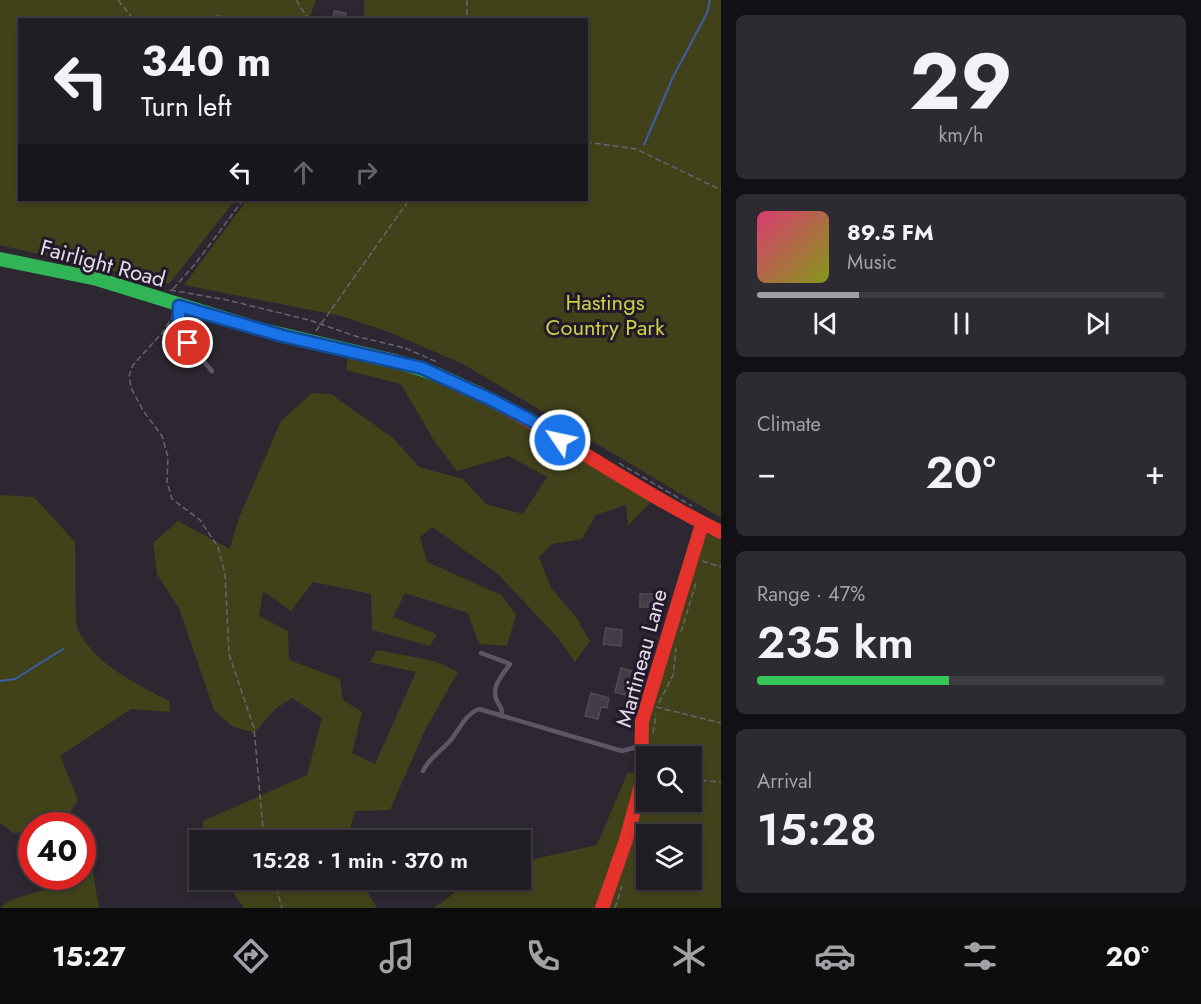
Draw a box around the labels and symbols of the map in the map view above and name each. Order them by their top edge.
street label: Fairlight Road [37,231,169,295]
park label: Hastings Country Park [545,286,665,343]
pin [162,317,213,368]
position arrow [528,408,592,472]
street label: Martineau Lane [607,585,675,731]
speed limit sign: 40 [18,812,96,890]

